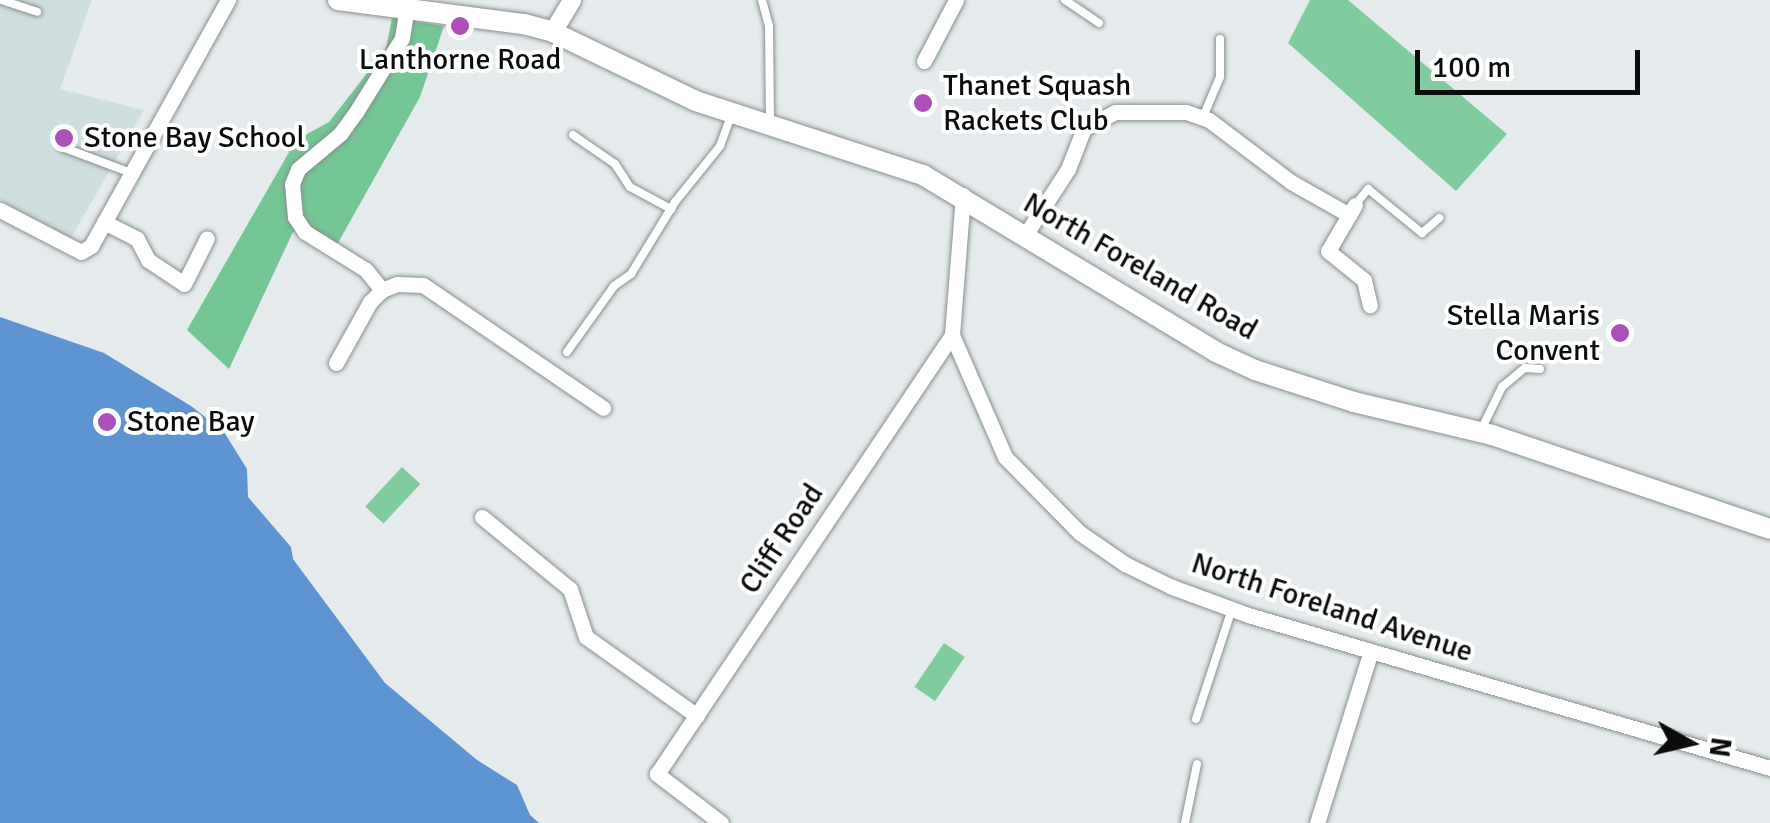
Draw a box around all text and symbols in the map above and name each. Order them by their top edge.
marker: Lanthorne Road [449,15,471,37]
scale bar [1420,30,1645,92]
place label: Lanthorne Road [359,42,561,78]
text: 100 m [1432,49,1511,86]
place label: Thanet Squash Rackets Club [943,68,1131,138]
marker: Thanet Squash Rackets Club [912,92,934,114]
place label: Stone Bay School [84,120,305,156]
marker: Stone Bay School [53,127,75,149]
street label: North Foreland Road [1017,185,1263,349]
place label: Stella Maris Convent [1447,298,1600,368]
marker: Stella Maris Convent [1609,322,1631,344]
place label: Stone Bay [127,404,254,440]
marker: Stone Bay [96,411,118,433]
street label: Cliff Road [732,477,832,601]
street label: North Foreland Avenue [1187,545,1477,671]
north arrow [1640,693,1740,793]
text: N [1702,735,1738,759]

